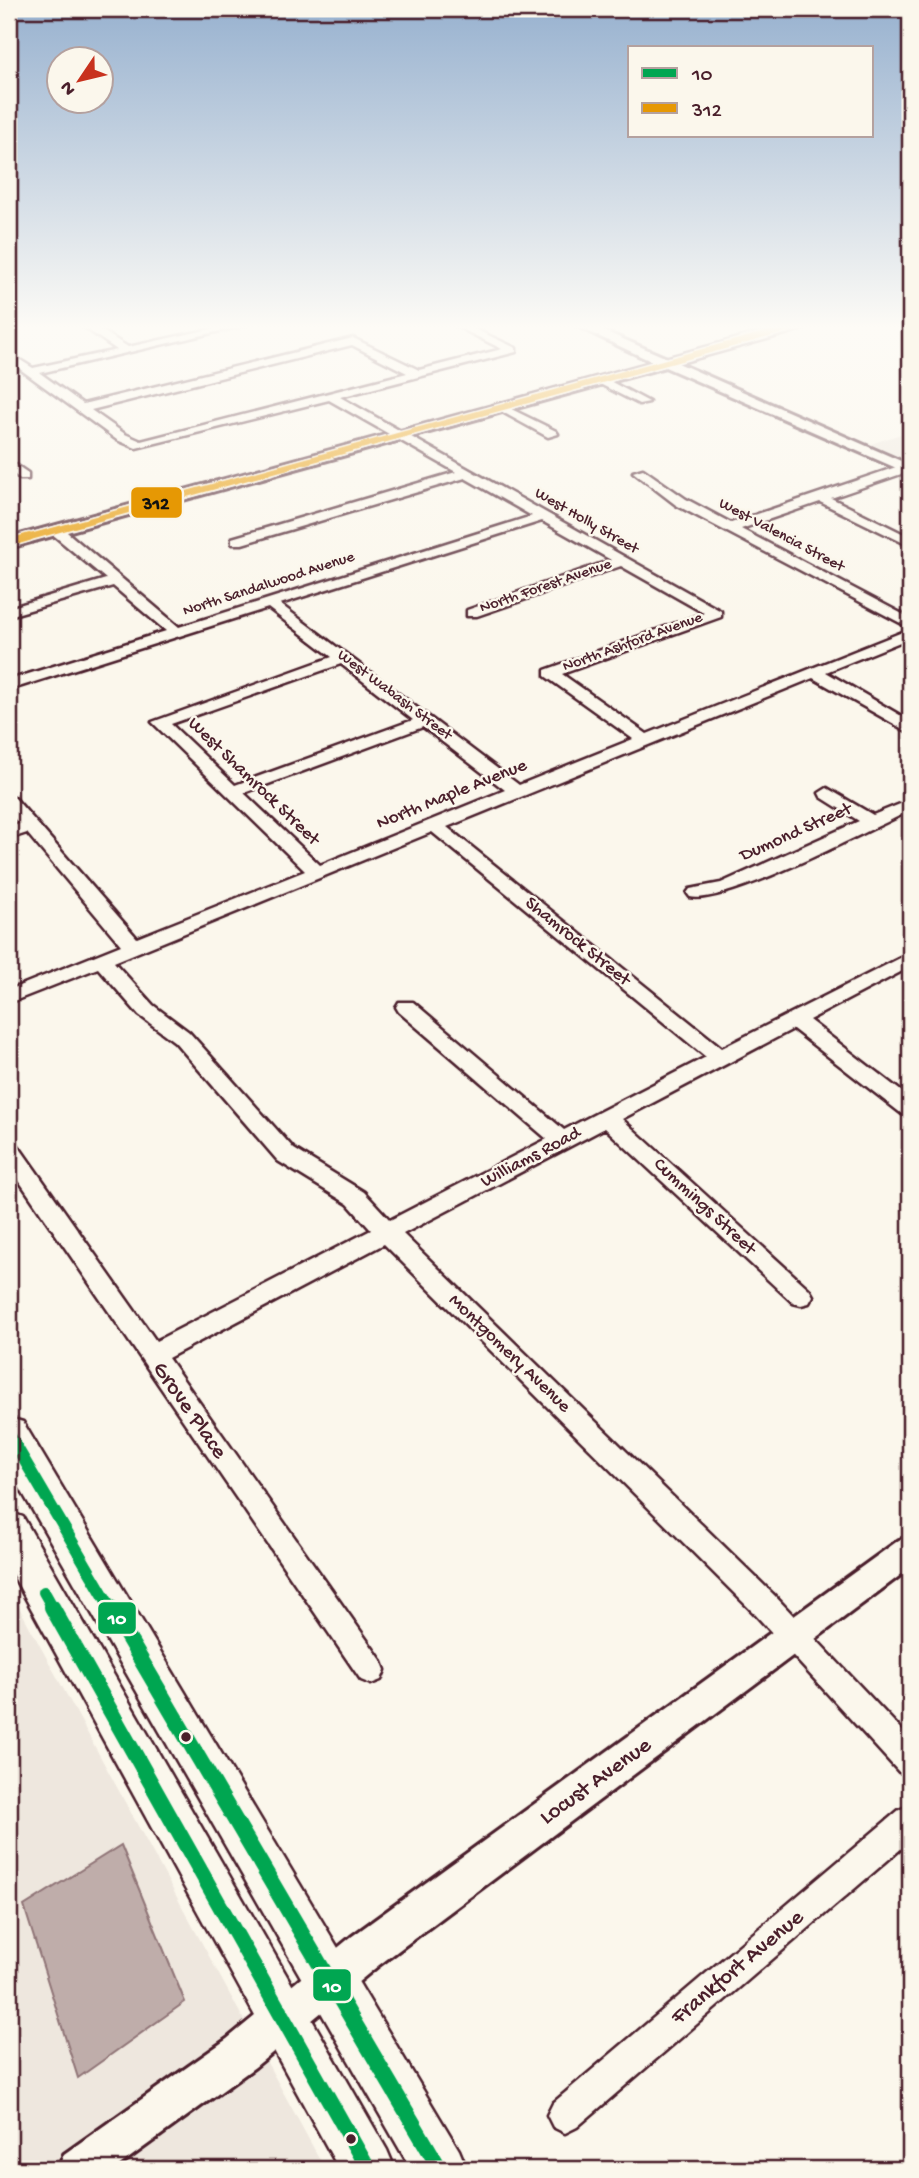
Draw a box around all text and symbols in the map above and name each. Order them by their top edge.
north arrow [46,46,116,116]
legend [628,46,874,136]
text: 10 [691,64,712,89]
text: N [56,76,82,99]
text: 312 [691,100,722,125]
street label: West Holly Street [531,485,643,560]
line badge: 312 [130,486,183,519]
text: 312 [142,494,170,517]
street label: West Valencia Street [715,495,848,578]
street label: North Sandalwood Avenue [181,548,358,622]
street label: North Forest Avenue [478,555,615,618]
street label: North Ashford Avenue [560,609,706,677]
street label: West Wabash Street [333,647,456,746]
street label: West Shamrock Street [182,713,326,853]
street label: North Maple Avenue [373,754,531,836]
street label: Dumond Street [735,797,858,869]
street label: Shamrock Street [519,892,636,993]
street label: Williams Road [477,1121,587,1194]
street label: Cummings Street [648,1153,762,1262]
street label: Montgomery Avenue [443,1290,575,1419]
street label: Grove Place [146,1357,233,1466]
line badge: 10 [97,1601,137,1635]
text: 10 [107,1609,126,1632]
unlabelled marker [179,1730,193,1744]
street label: Locust Avenue [535,1732,658,1832]
street label: Frankfort Avenue [665,1904,811,2032]
line badge: 10 [312,1968,352,2002]
text: 10 [322,1977,341,2000]
unlabelled marker [344,2132,358,2146]

